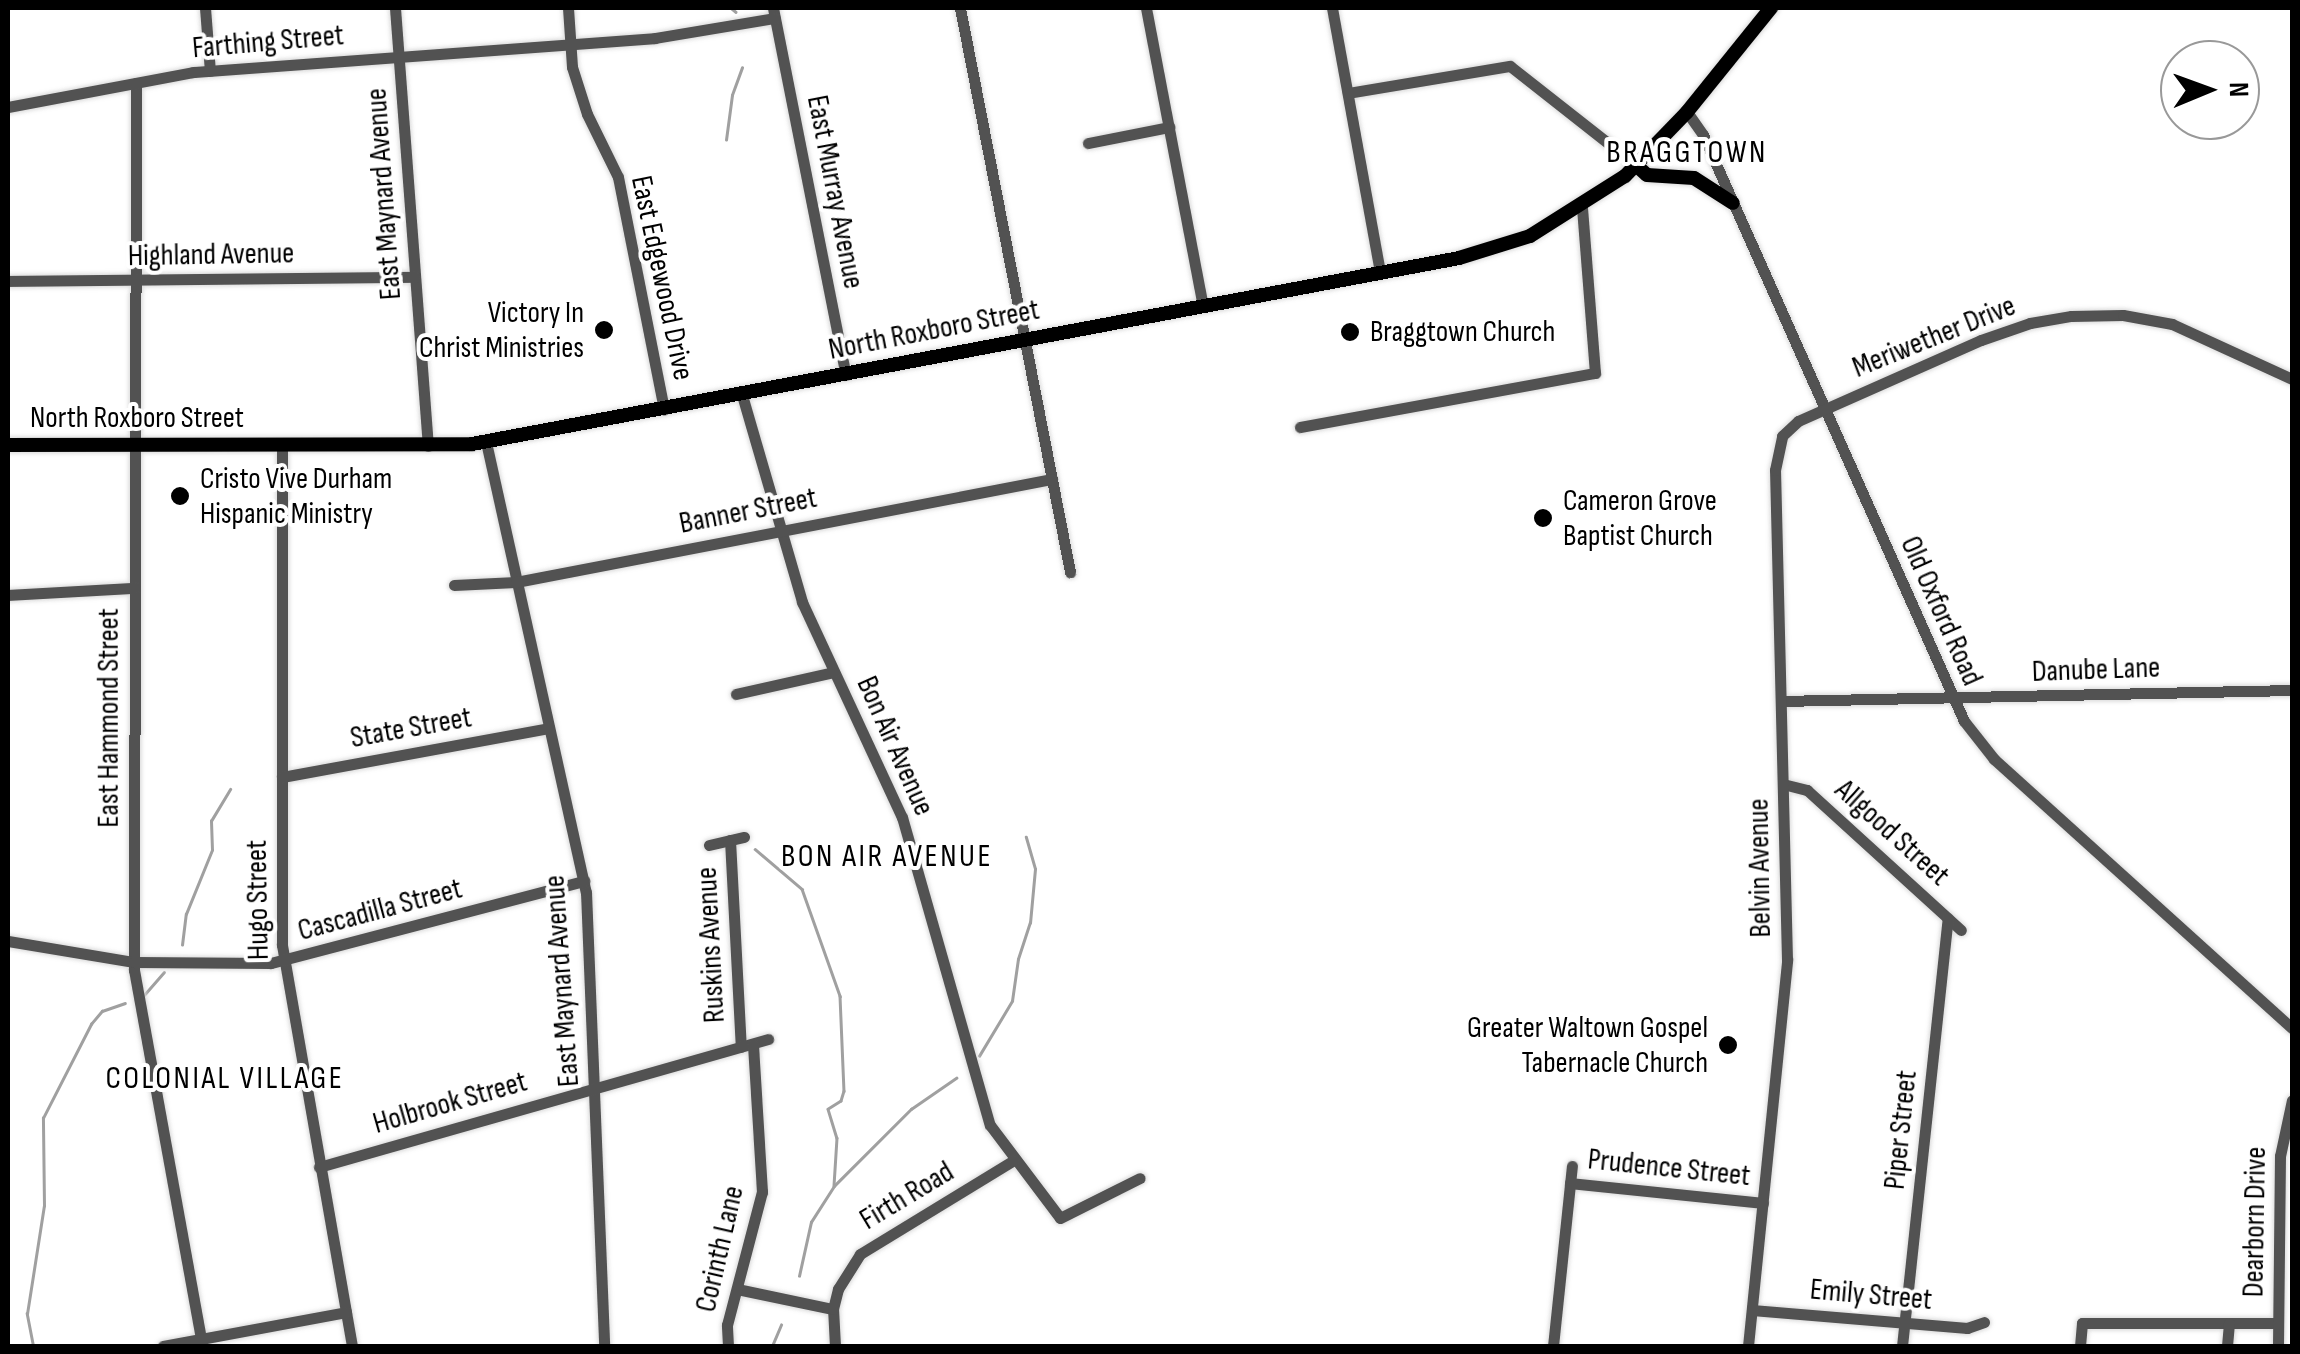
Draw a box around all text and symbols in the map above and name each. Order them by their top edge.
street label: Farthing Street [191,17,345,67]
north arrow [2160,40,2260,140]
text: N [2222,82,2255,97]
street label: East Maynard Avenue [359,87,409,301]
street label: East Murray Avenue [799,92,871,292]
district label: BRAGGTOWN [1606,134,1768,172]
street label: East Edgewood Drive [623,173,701,383]
street label: Highland Avenue [128,236,294,274]
street label: Meriwether Drive [1847,288,2021,386]
street label: North Roxboro Street [826,292,1042,368]
place label: Victory In Christ Ministries [419,295,584,366]
place label: Braggtown Church [1370,314,1555,350]
marker: Victory In Christ Ministries [593,319,615,341]
marker: Braggtown Church [1339,321,1361,343]
street label: North Roxboro Street [30,400,244,436]
place label: Cristo Vive Durham Hispanic Ministry [200,461,392,532]
street label: Banner Street [676,480,820,542]
place label: Cameron Grove Baptist Church [1563,483,1717,554]
marker: Cristo Vive Durham Hispanic Ministry [169,485,191,507]
marker: Cameron Grove Baptist Church [1532,507,1554,529]
street label: Old Oxford Road [1892,531,1990,691]
street label: East Hammond Street [91,608,127,828]
street label: Danube Lane [2031,650,2161,690]
street label: Bon Air Avenue [848,671,942,821]
street label: State Street [348,700,474,756]
street label: Allgood Street [1827,772,1957,894]
street label: Belvin Avenue [1741,798,1779,938]
district label: BON AIR AVENUE [781,838,993,876]
street label: Hugo Street [239,840,277,960]
street label: Ruskins Avenue [689,866,733,1024]
street label: Cascadilla Street [294,871,466,949]
street label: East Maynard Avenue [537,874,587,1088]
place label: Greater Waltown Gospel Tabernacle Church [1467,1010,1708,1080]
marker: Greater Waltown Gospel Tabernacle Church [1717,1034,1739,1056]
district label: COLONIAL VILLAGE [105,1060,345,1098]
street label: Holbrook Street [369,1064,531,1142]
street label: Piper Street [1877,1069,1925,1191]
street label: Prudence Street [1586,1142,1752,1194]
street label: Dearborn Drive [2236,1146,2274,1298]
street label: Firth Road [854,1154,960,1238]
street label: Corinth Lane [688,1182,752,1316]
street label: Emily Street [1808,1272,1934,1318]

